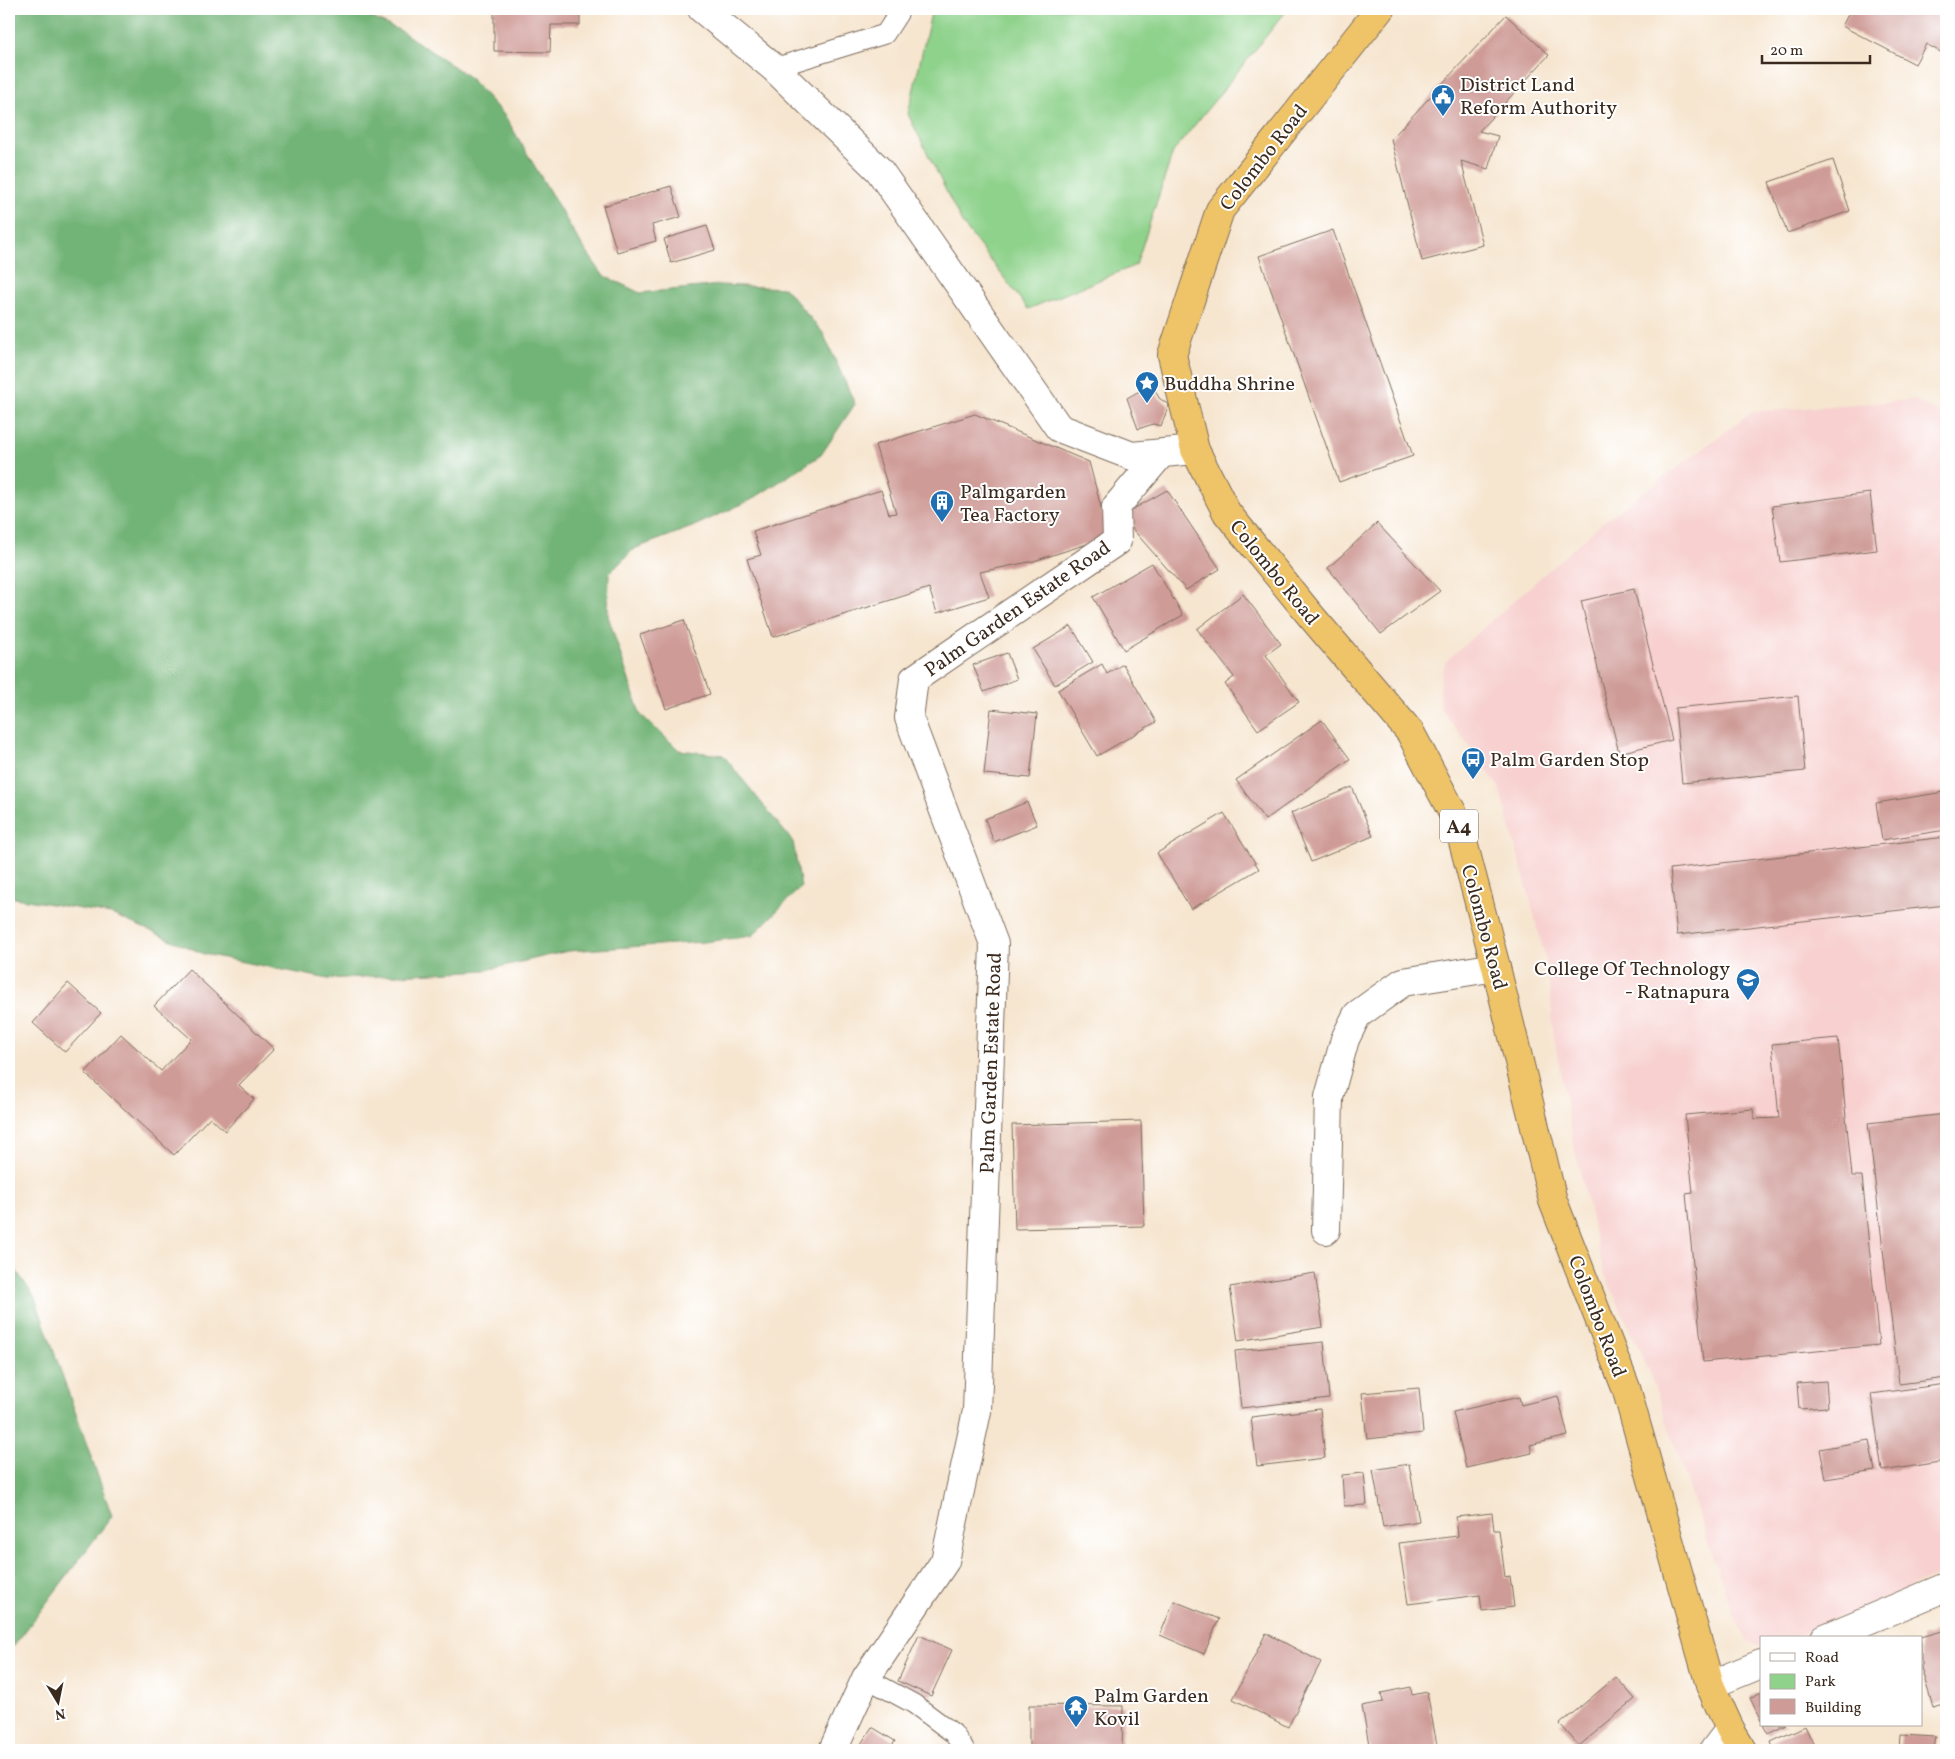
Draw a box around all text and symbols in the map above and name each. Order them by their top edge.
scale bar [1762,32,1870,64]
text: 20 m [1770,41,1803,62]
place label: District Land Reform Authority [1460,72,1617,123]
public building icon: District Land Reform Authority [1430,83,1456,117]
street label: Colombo Road [1214,99,1315,218]
place icon: Buddha Shrine [1134,370,1160,404]
place label: Buddha Shrine [1164,371,1295,399]
place label: Palmgarden Tea Factory [960,479,1067,530]
building icon: Palmgarden Tea Factory [929,489,955,523]
street label: Colombo Road [1222,514,1325,632]
street label: Palm Garden Estate Road [919,535,1117,685]
bus stop icon: Palm Garden Stop [1460,746,1486,780]
place label: Palm Garden Stop [1490,747,1649,775]
road number: A4 [1440,809,1478,842]
street label: Colombo Road [1453,862,1513,993]
street label: Palm Garden Estate Road [974,952,1010,1174]
place label: College Of Technology - Ratnapura [1534,956,1730,1007]
school or university icon: College Of Technology - Ratnapura [1735,967,1761,1001]
street label: Colombo Road [1560,1252,1632,1382]
legend [1760,1636,1922,1726]
text: Road [1805,1648,1839,1669]
text: Park [1805,1672,1836,1693]
north arrow [32,1676,82,1726]
place label: Palm Garden Kovil [1094,1683,1209,1734]
temple icon: Palm Garden Kovil [1063,1694,1089,1728]
text: Building [1805,1698,1862,1719]
text: N [53,1703,67,1724]

